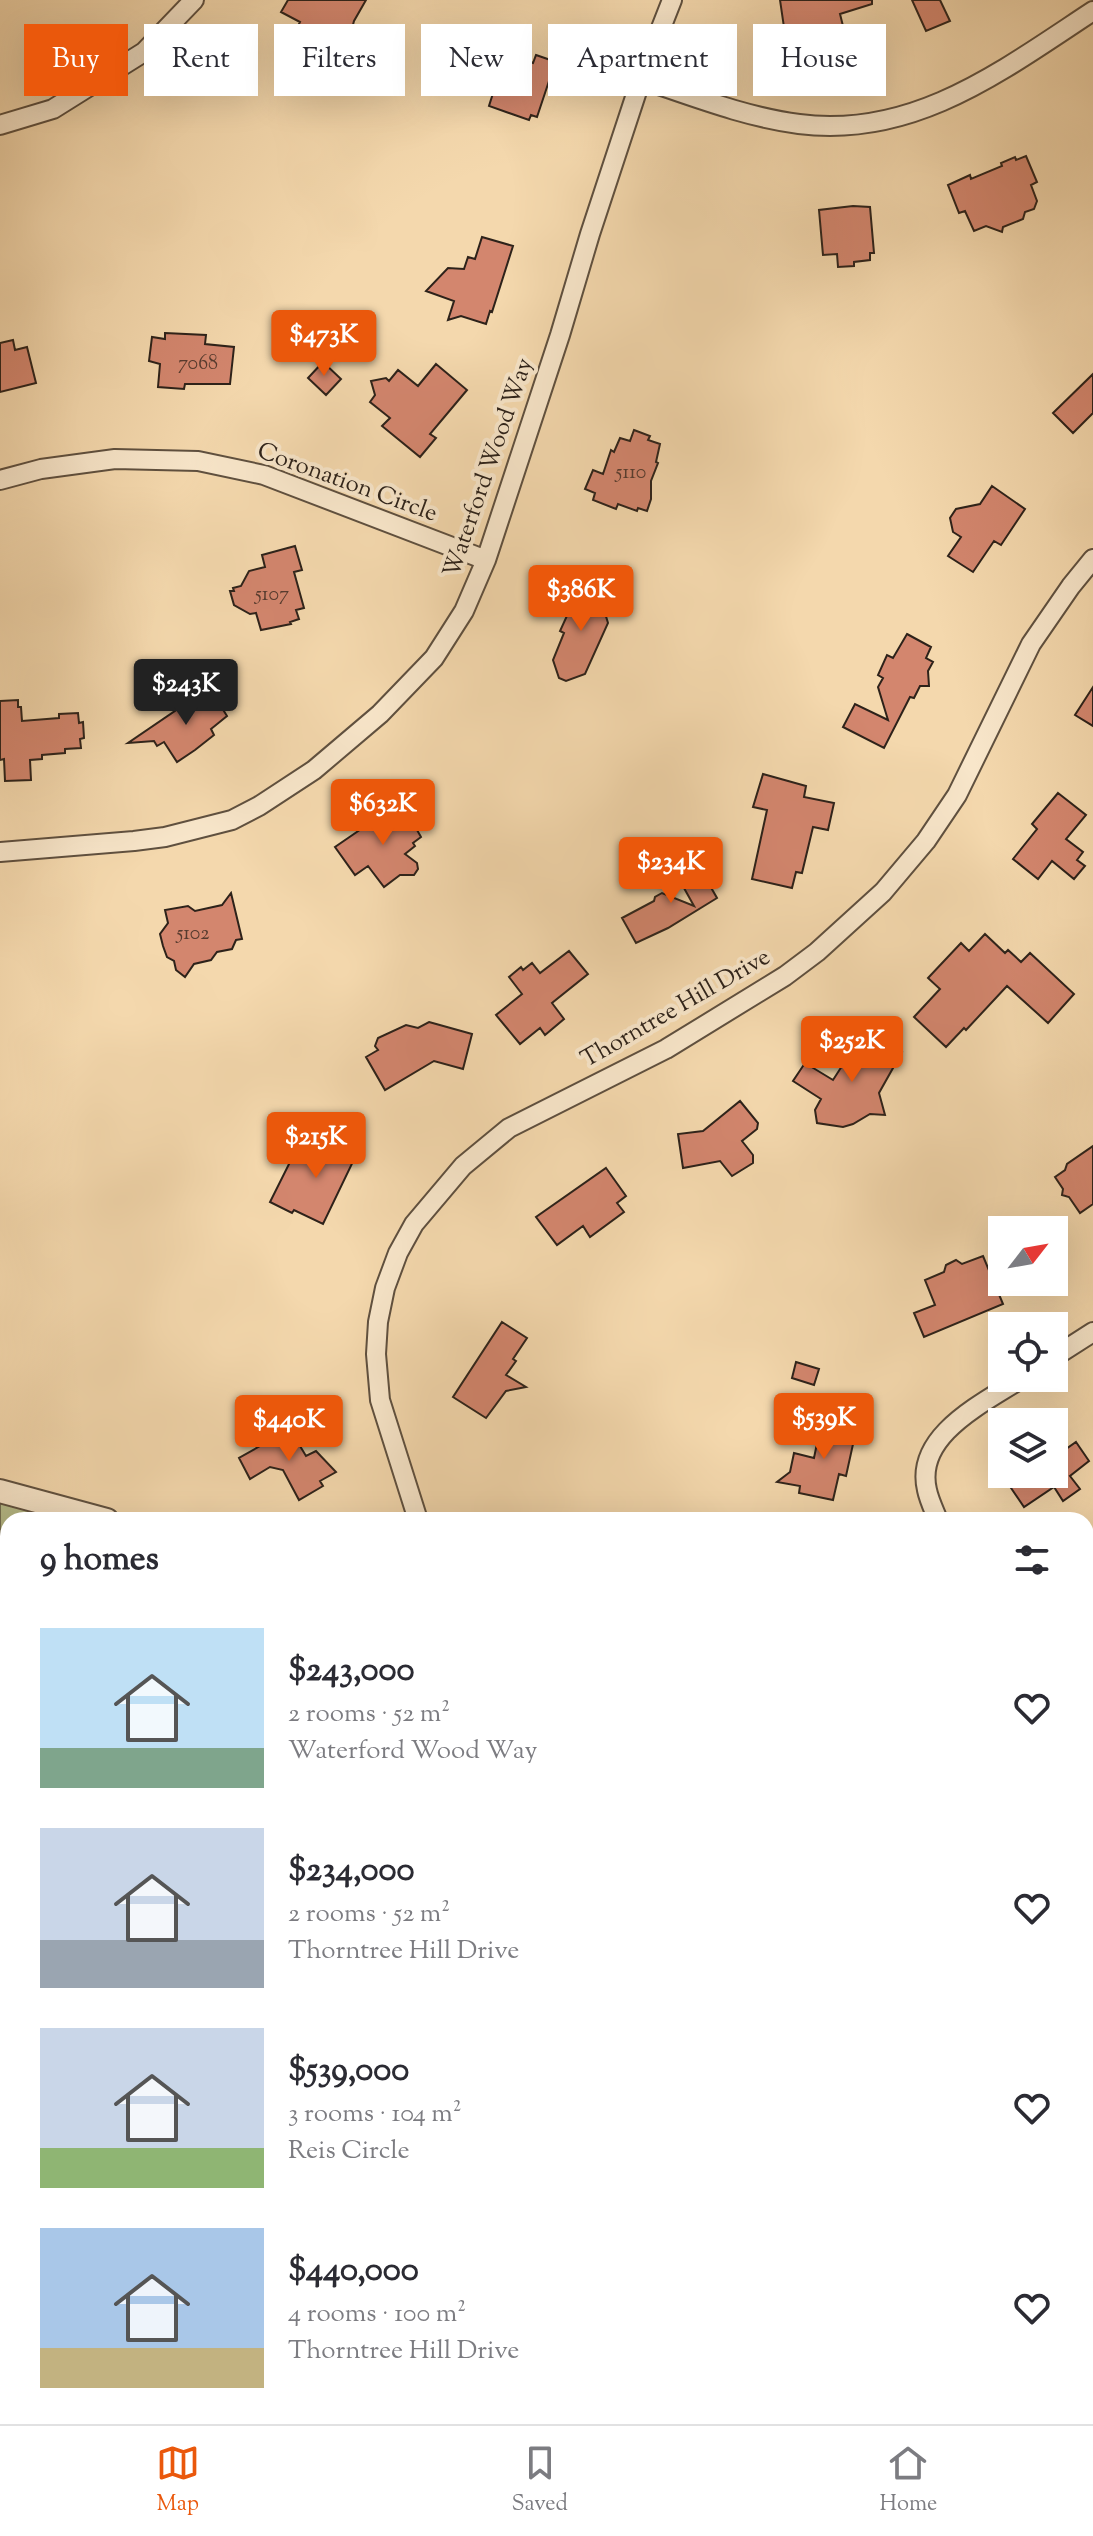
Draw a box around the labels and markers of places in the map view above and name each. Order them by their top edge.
pin: $473K [268,310,380,378]
pin: $386K [525,565,637,633]
pin: $243K [130,659,242,727]
pin: $632K [327,779,439,847]
pin: $234K [615,837,727,905]
pin: $252K [796,1016,908,1084]
pin: $215K [260,1112,372,1180]
pin: $539K [768,1393,880,1461]
pin: $440K [233,1395,345,1463]

